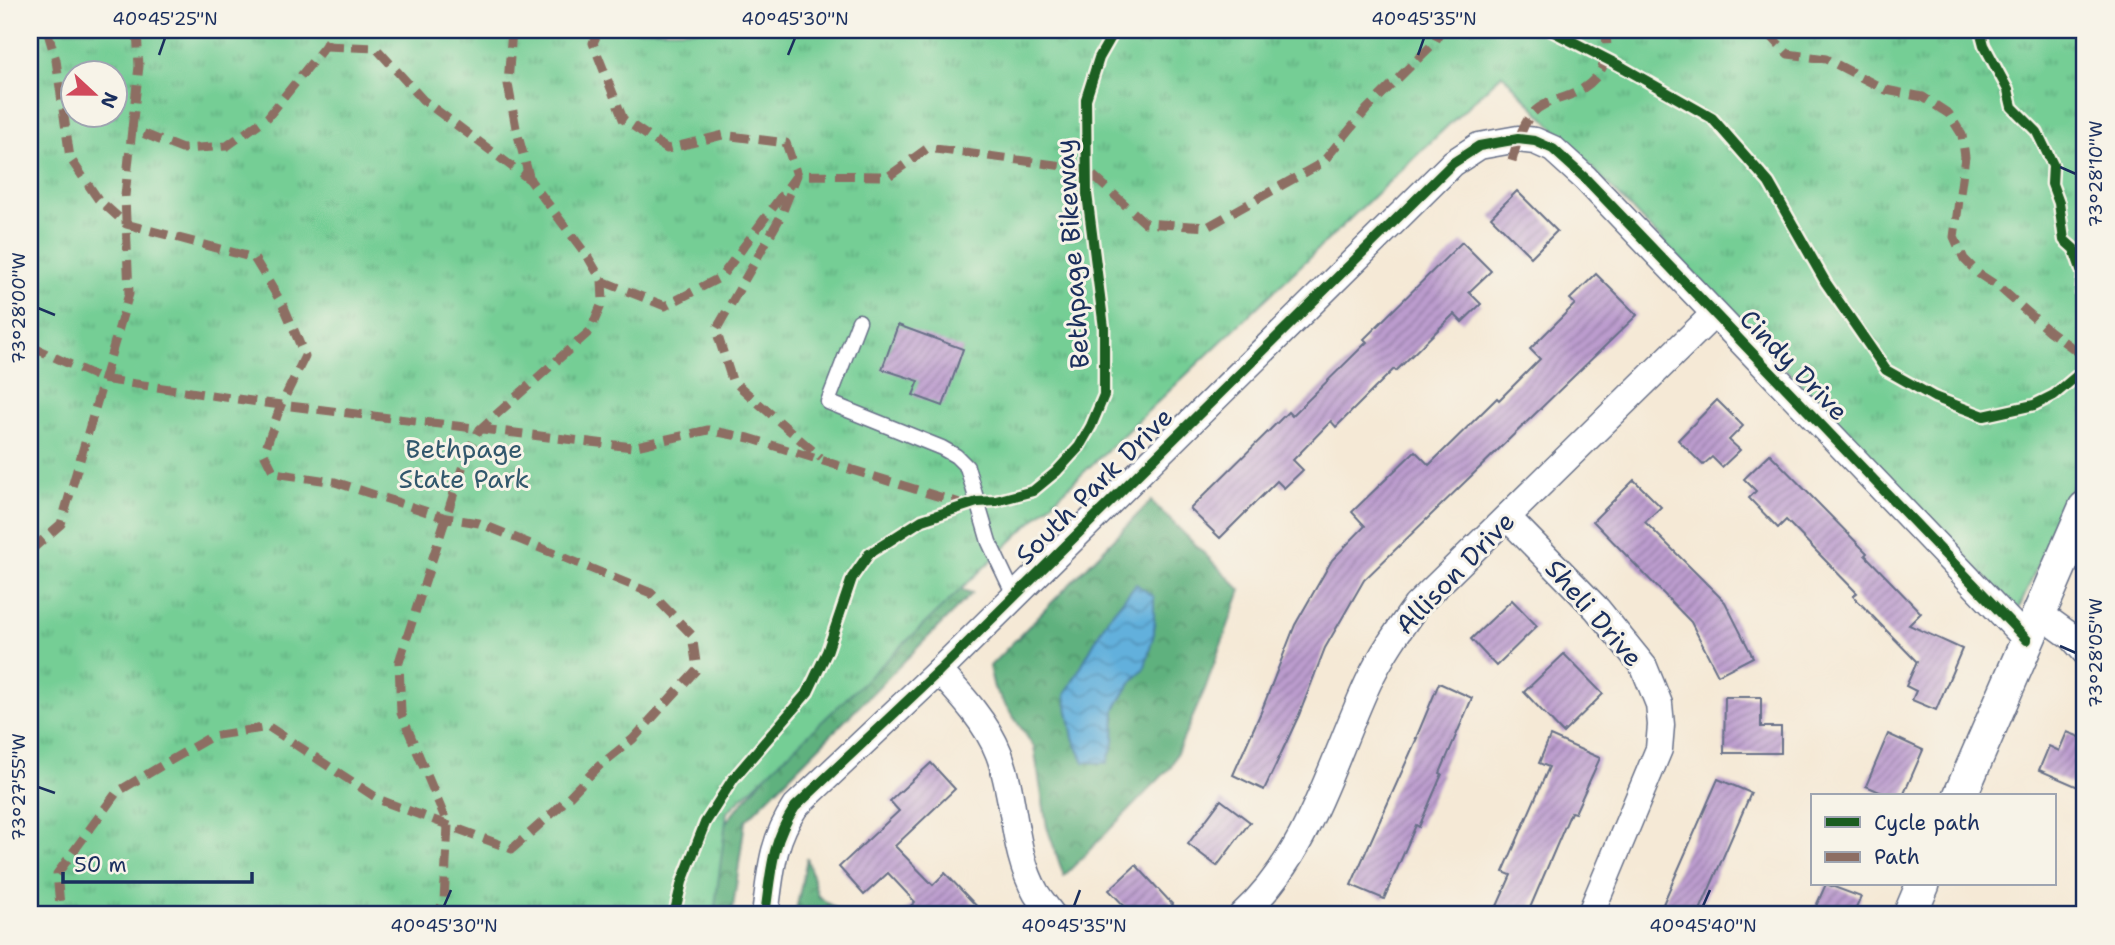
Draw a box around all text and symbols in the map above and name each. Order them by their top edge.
text: 40°45'25"N [112,7,218,31]
text: 40°45'30"N [741,7,849,31]
text: 40°45'35"N [1371,7,1477,31]
north arrow [60,60,130,130]
text: N [95,89,124,112]
text: 73°28'10"W [2084,121,2108,227]
street label: Bethpage Bikeway [1046,138,1097,370]
text: 73°28'00"W [7,252,31,364]
street label: Cindy Drive [1732,301,1856,428]
street label: South Park Drive [1007,399,1180,572]
park label: Bethpage State Park [399,431,529,496]
street label: Allison Drive [1387,504,1522,642]
street label: Sheli Drive [1538,551,1651,674]
text: 73°28'05"W [2084,598,2108,708]
text: 73°27'55"W [7,733,31,841]
legend [1811,794,2056,886]
text: Cycle path [1874,809,1980,837]
scale bar [63,840,252,884]
text: Path [1874,843,1920,871]
text: 50 m [74,851,127,879]
text: 40°45'30"N [390,914,498,938]
text: 40°45'35"N [1021,914,1127,938]
text: 40°45'40"N [1649,914,1757,938]

